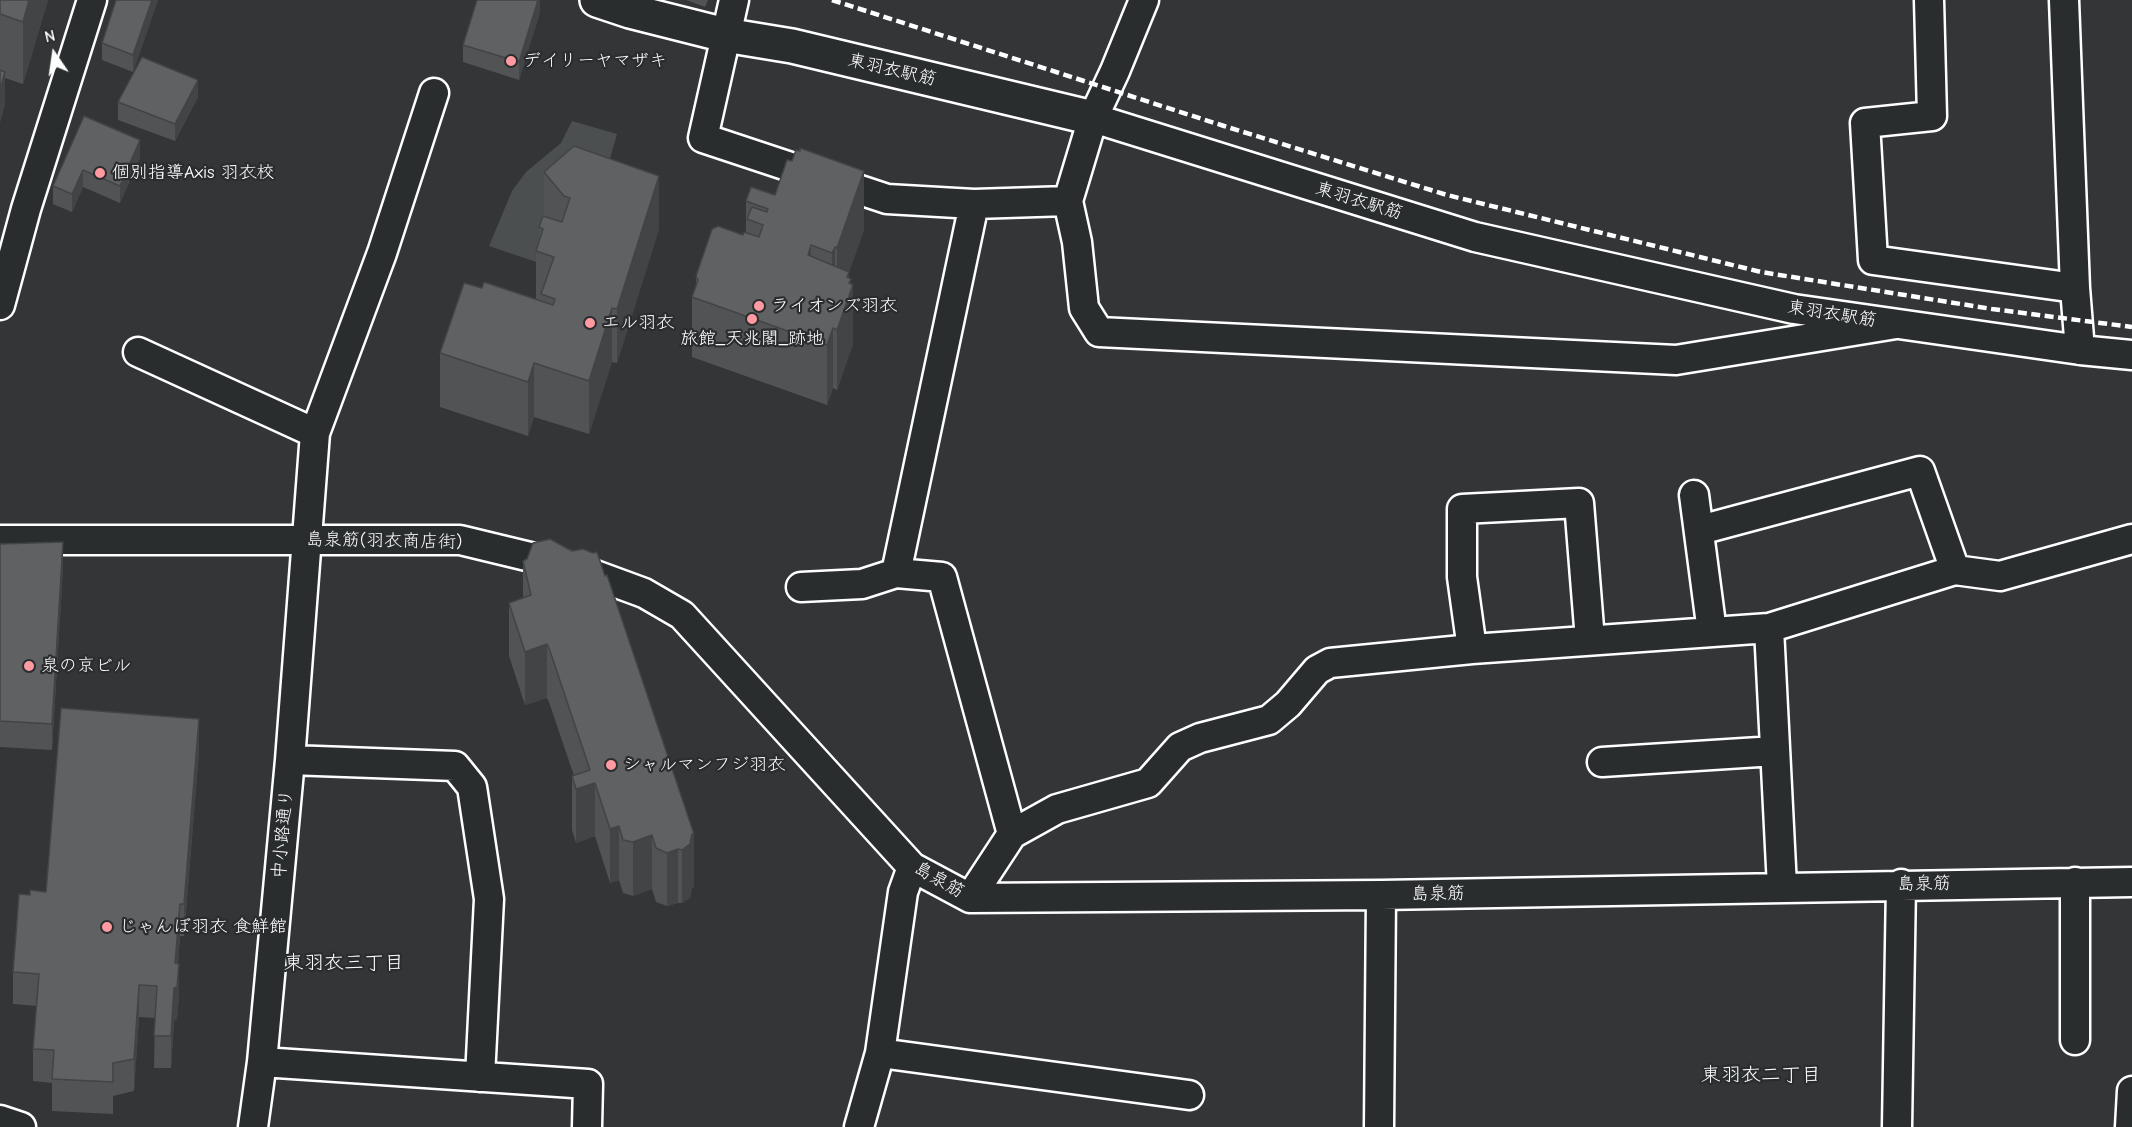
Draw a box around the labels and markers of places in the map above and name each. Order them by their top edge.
place label: デイリーヤマザキ [523,50,667,72]
marker: デイリーヤマザキ [504,54,518,68]
place label: 個別指導Axis 羽衣校 [112,162,275,184]
marker: 個別指導Axis 羽衣校 [93,166,107,180]
place label: ライオンズ羽衣 [771,295,897,317]
marker: ライオンズ羽衣 [752,299,766,313]
place label: エル羽衣 [602,312,674,334]
marker: 旅館_天兆閣_跡地 [745,312,759,326]
marker: エル羽衣 [583,316,597,330]
place label: 旅館_天兆閣_跡地 [680,328,824,350]
place label: 泉の京ビル [41,655,131,677]
marker: 泉の京ビル [22,659,36,673]
place label: シャルマンフジ羽衣 [623,754,785,776]
marker: シャルマンフジ羽衣 [604,758,618,772]
place label: じゃんぼ羽衣 食鮮館 [119,916,287,938]
marker: じゃんぼ羽衣 食鮮館 [100,920,114,934]

